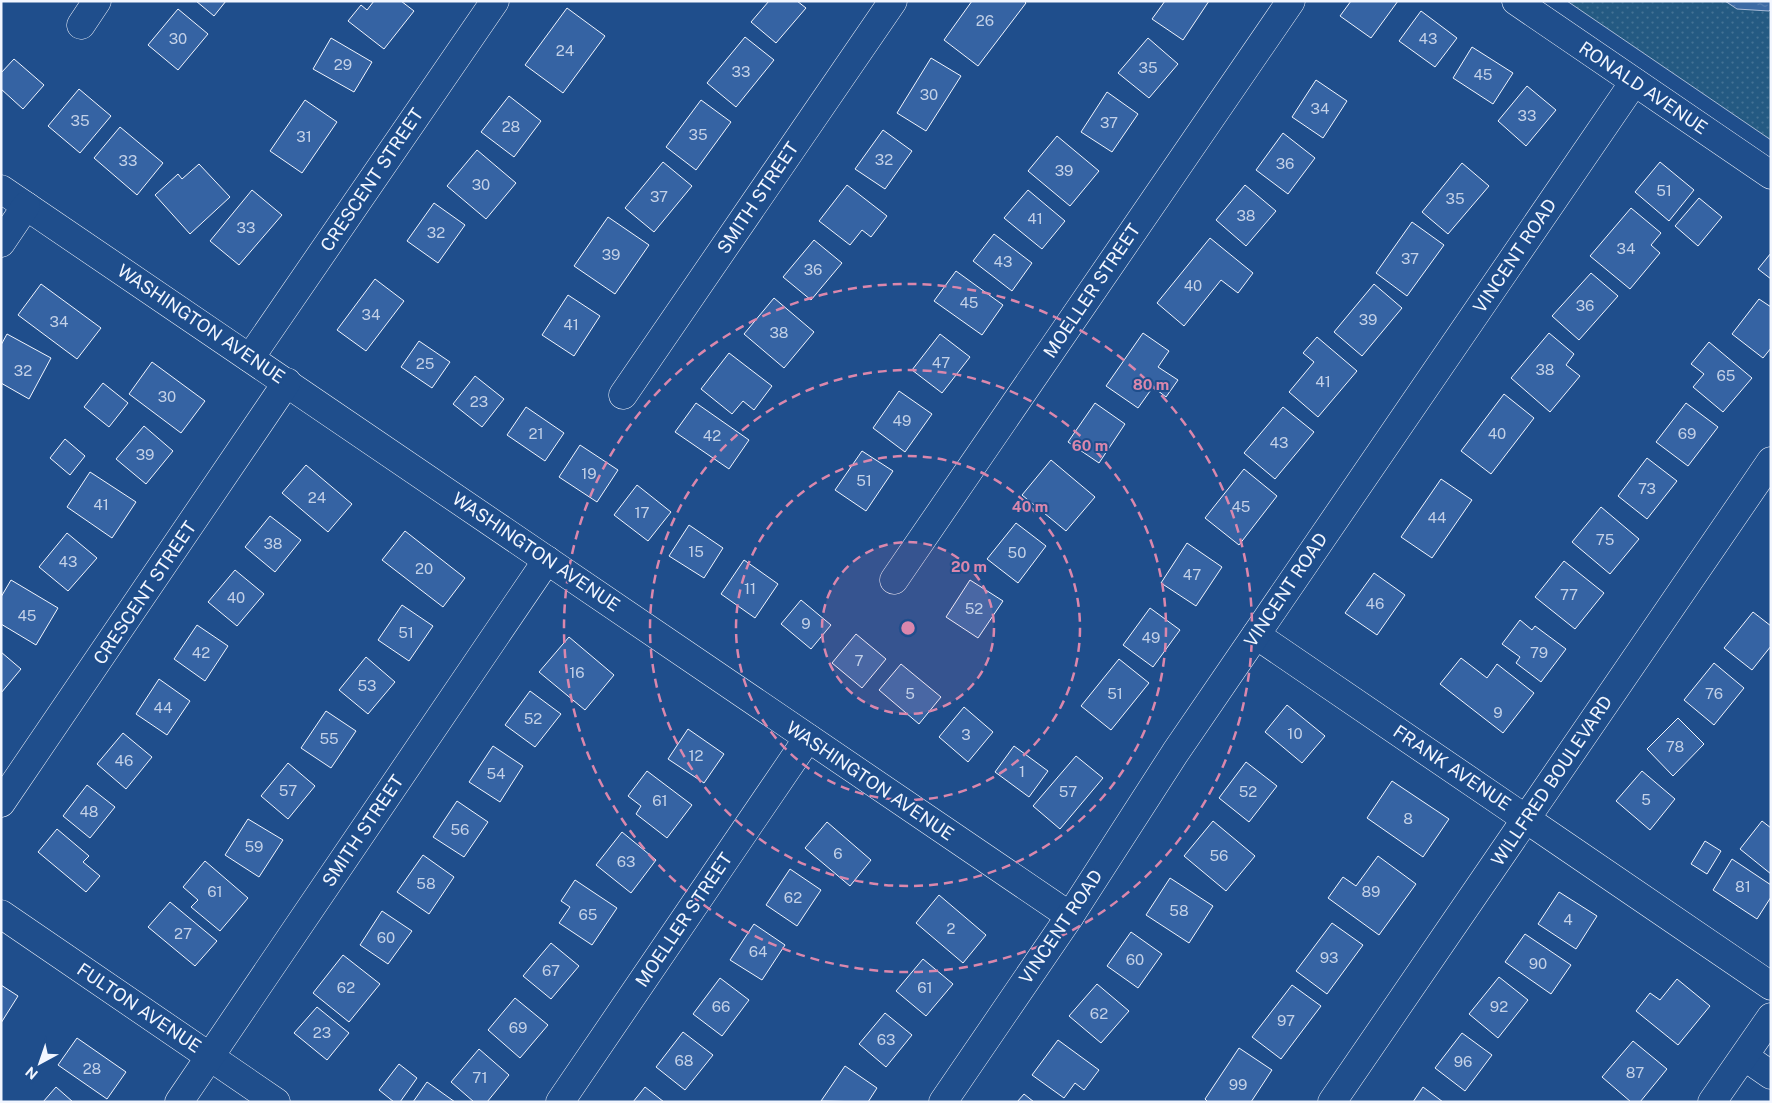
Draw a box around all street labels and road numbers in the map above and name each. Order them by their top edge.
street label: RONALD AVENUE [1575,37,1711,138]
street label: CRESCENT STREET [316,104,427,255]
street label: SMITH STREET [713,138,803,257]
street label: VINCENT ROAD [1469,195,1560,317]
street label: MOELLER STREET [1039,219,1144,362]
street label: WASHINGTON AVENUE [113,260,289,388]
street label: WASHINGTON AVENUE [448,488,624,616]
street label: CRESCENT STREET [89,517,200,668]
street label: VINCENT ROAD [1240,529,1331,651]
street label: WILLFRED BOULEVARD [1487,692,1616,870]
street label: WASHINGTON AVENUE [782,717,958,845]
street label: FRANK AVENUE [1389,720,1515,815]
street label: SMITH STREET [318,771,408,890]
street label: MOELLER STREET [631,848,736,991]
street label: VINCENT ROAD [1015,866,1106,988]
street label: FULTON AVENUE [73,958,205,1057]

